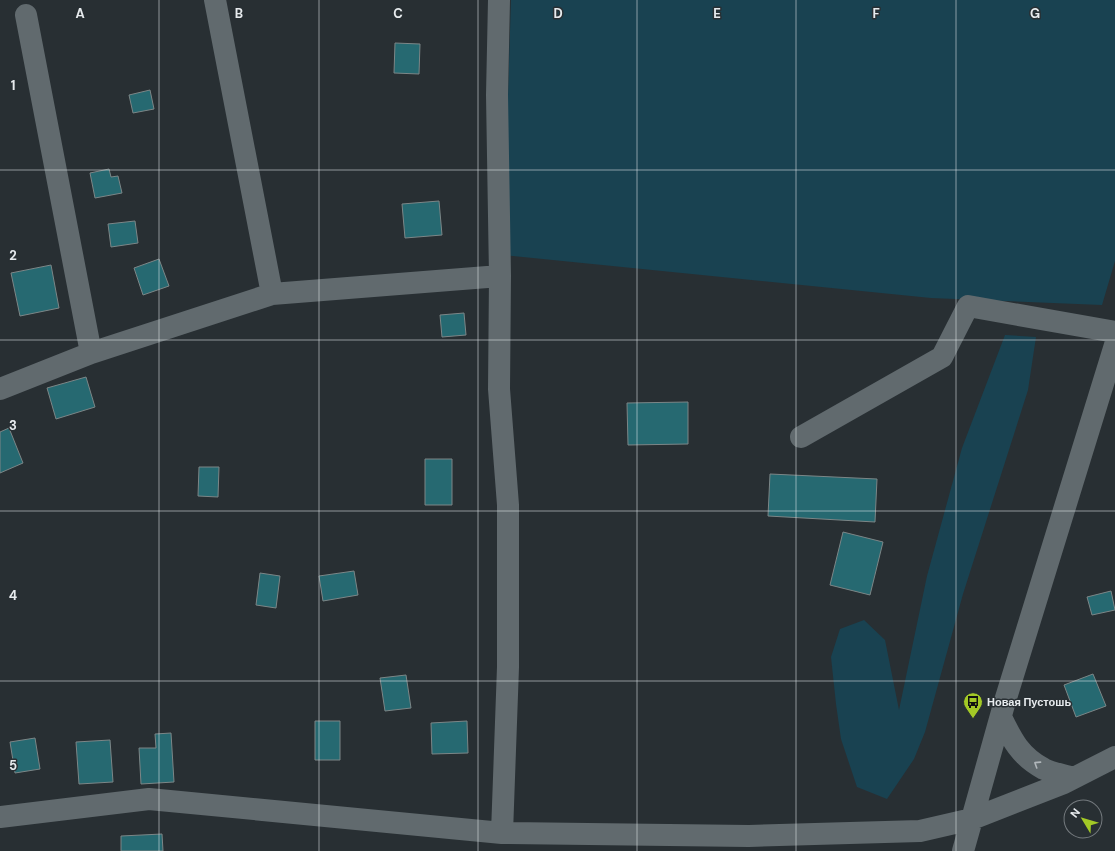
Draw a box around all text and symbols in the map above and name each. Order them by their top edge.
text: A [75,5,85,22]
text: B [235,5,243,22]
text: C [393,5,403,22]
text: D [553,5,563,22]
text: E [713,5,721,22]
text: F [872,5,880,22]
text: G [1030,5,1040,22]
text: 1 [11,77,15,94]
text: 2 [9,247,17,264]
text: 3 [9,417,17,434]
text: 4 [9,587,17,604]
bus stop icon: Новая Пустошь [962,691,984,719]
place label: Новая Пустошь [987,695,1071,709]
text: 5 [9,757,17,774]
one-way arrow [1034,762,1041,769]
north arrow [1063,799,1103,839]
text: N [1067,805,1083,820]

